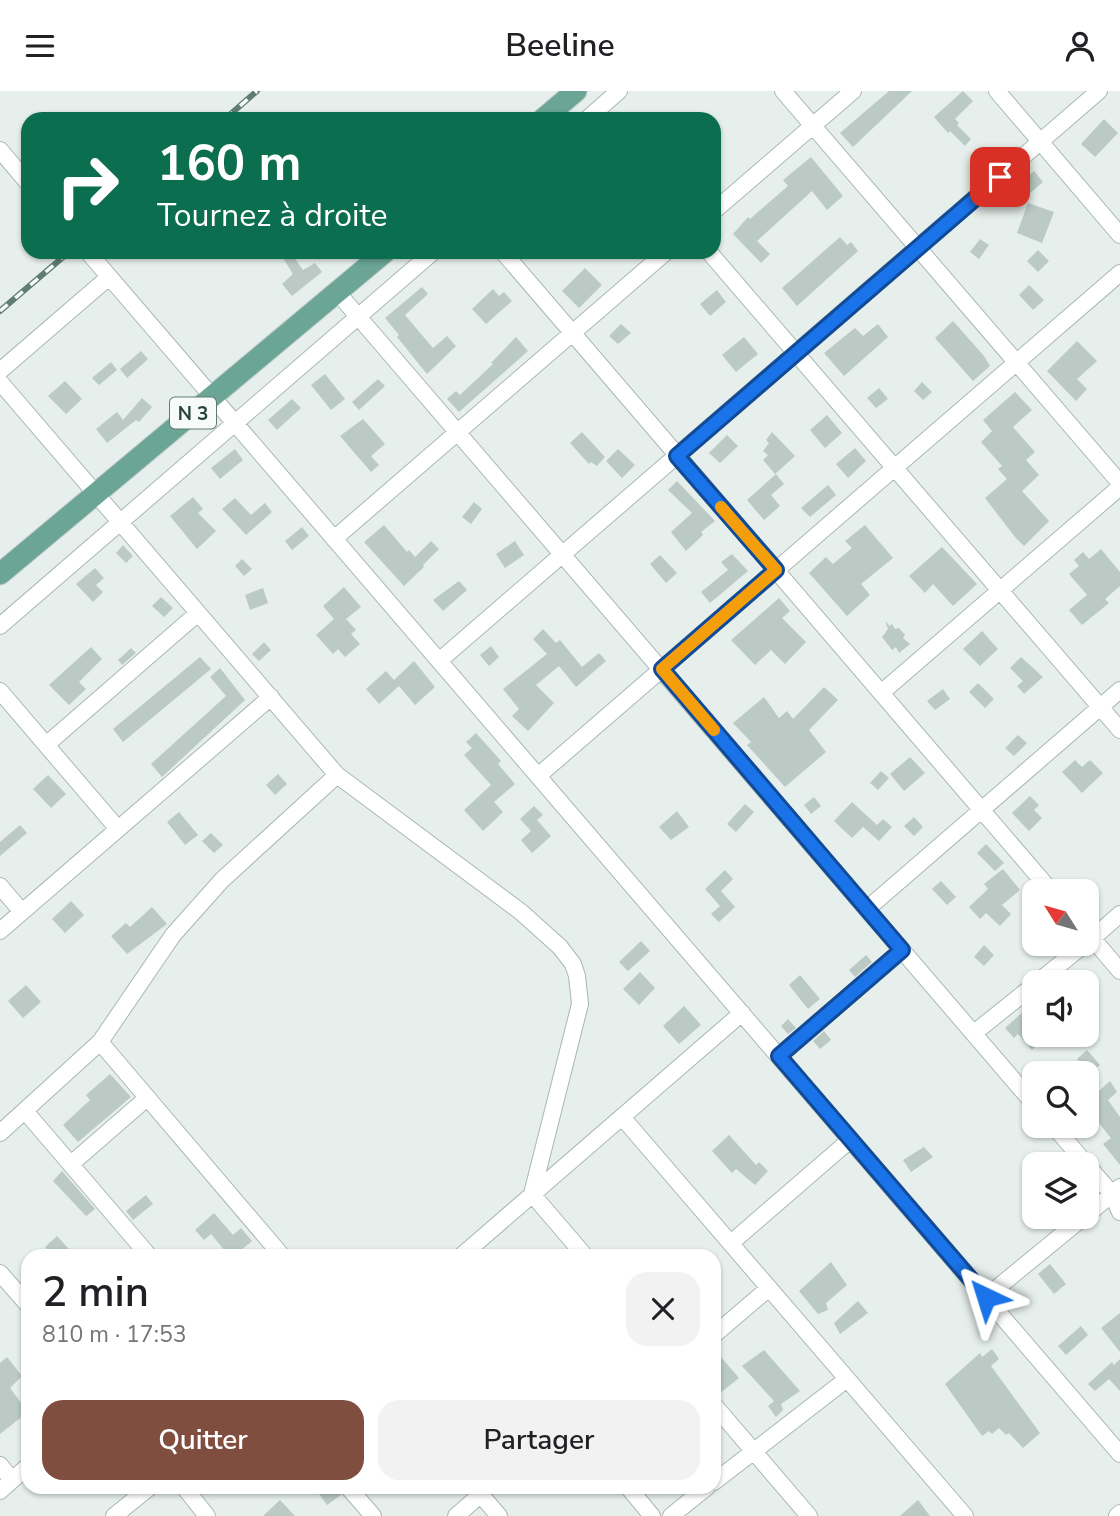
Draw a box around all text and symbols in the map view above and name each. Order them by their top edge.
text: Beeline [505,24,615,67]
icon: menu [21,27,59,65]
icon: person [1061,27,1099,65]
text: 160 m [157,130,301,197]
icon: right [42,140,133,231]
pin [970,147,1030,207]
icon: arrive [981,158,1019,196]
text: Tournez à droite [157,194,388,237]
road number: N 3 [170,397,216,429]
north arrow [1022,879,1099,955]
map controls [1022,879,1099,1229]
button: sound [1022,970,1099,1047]
button: search [1022,1061,1099,1138]
button: layers [1022,1152,1099,1229]
position arrow [949,1260,1023,1334]
text: 2 min [42,1264,149,1321]
button: close [626,1272,700,1346]
text: 810 m · 17:53 [42,1319,187,1350]
button: Quitter [42,1400,364,1480]
button: Partager [378,1400,700,1480]

